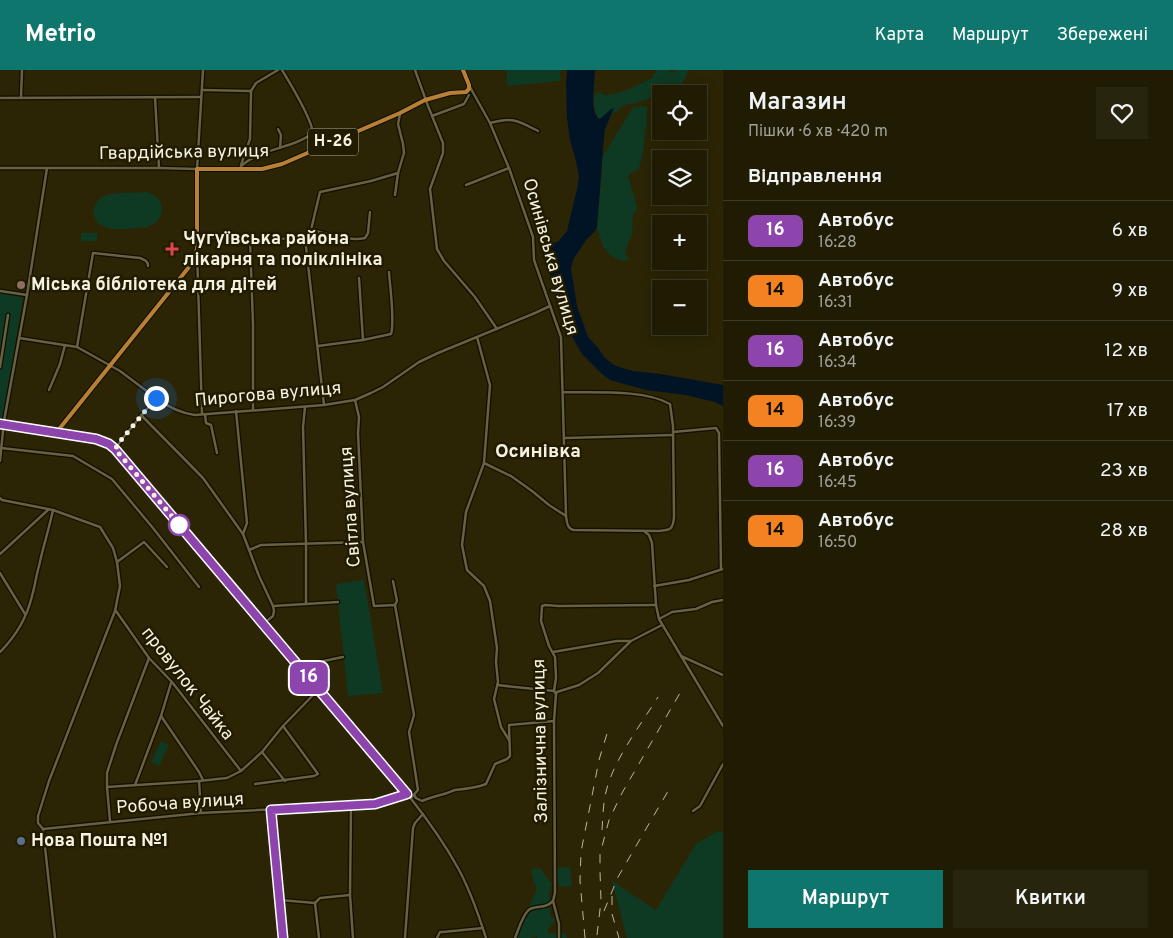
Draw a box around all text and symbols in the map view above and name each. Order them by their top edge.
text: Metrio [25,20,96,50]
text: Карта [875,24,924,47]
text: Маршрут [952,24,1029,47]
text: Збережені [1057,24,1148,47]
map controls [652,85,707,335]
button: locate [652,85,707,140]
button: heart [1096,87,1148,139]
text: Магазин [748,88,847,118]
text: Пішки · 6 хв · 420 m [748,122,888,142]
road number: Н-26 [308,128,358,156]
street label: Гвардійська вулиця [99,140,269,166]
button: layers [652,150,707,205]
text: Відправлення [748,165,882,189]
street label: Осинівська вулиця [517,176,583,338]
text: Автобус [818,209,894,233]
button: + [652,215,707,270]
text: 16 [766,219,785,242]
text: 6 хв [1112,219,1148,243]
place label: Чугуївська района лікарня та поліклініка [183,228,383,272]
text: 16:28 [818,233,857,253]
marker: Чугуївська района лікарня та поліклініка [165,242,179,256]
text: Автобус [818,269,894,293]
place label: Міська бібліотека для дітей [31,274,277,297]
marker: Міська бібліотека для дітей [15,279,27,291]
text: 14 [766,279,785,302]
text: 9 хв [1112,279,1148,303]
button: − [652,280,707,335]
text: 16:31 [818,293,853,313]
text: Автобус [818,329,894,353]
text: 16 [766,339,785,362]
text: 12 хв [1104,339,1148,363]
text: 16:34 [818,353,857,373]
street label: Пирогова вулиця [194,377,342,413]
your location [144,386,169,411]
text: Автобус [818,389,894,413]
text: 14 [766,399,785,422]
text: 17 хв [1107,399,1148,423]
text: 16:39 [818,413,856,433]
district label: Осинівка [495,440,581,464]
street label: Світла вулиця [335,446,367,568]
text: Автобус [818,449,894,473]
text: 16 [766,459,785,482]
text: 23 хв [1100,459,1148,483]
text: 16:45 [818,473,857,493]
text: Автобус [818,509,894,533]
unlabelled marker [168,514,190,536]
text: 14 [766,519,785,542]
text: 28 хв [1100,519,1148,543]
text: 16:50 [818,533,857,553]
street label: провулок Чайка [136,623,238,745]
street label: Залізнична вулиця [528,659,554,823]
line badge: 16 [286,662,332,694]
text: 16 [300,666,318,689]
street label: Робоча вулиця [115,788,245,820]
place label: Нова Пошта №1 [31,830,169,853]
marker: Нова Пошта №1 [15,835,27,847]
button: Маршрут [748,870,943,928]
button: Квитки [953,870,1148,928]

